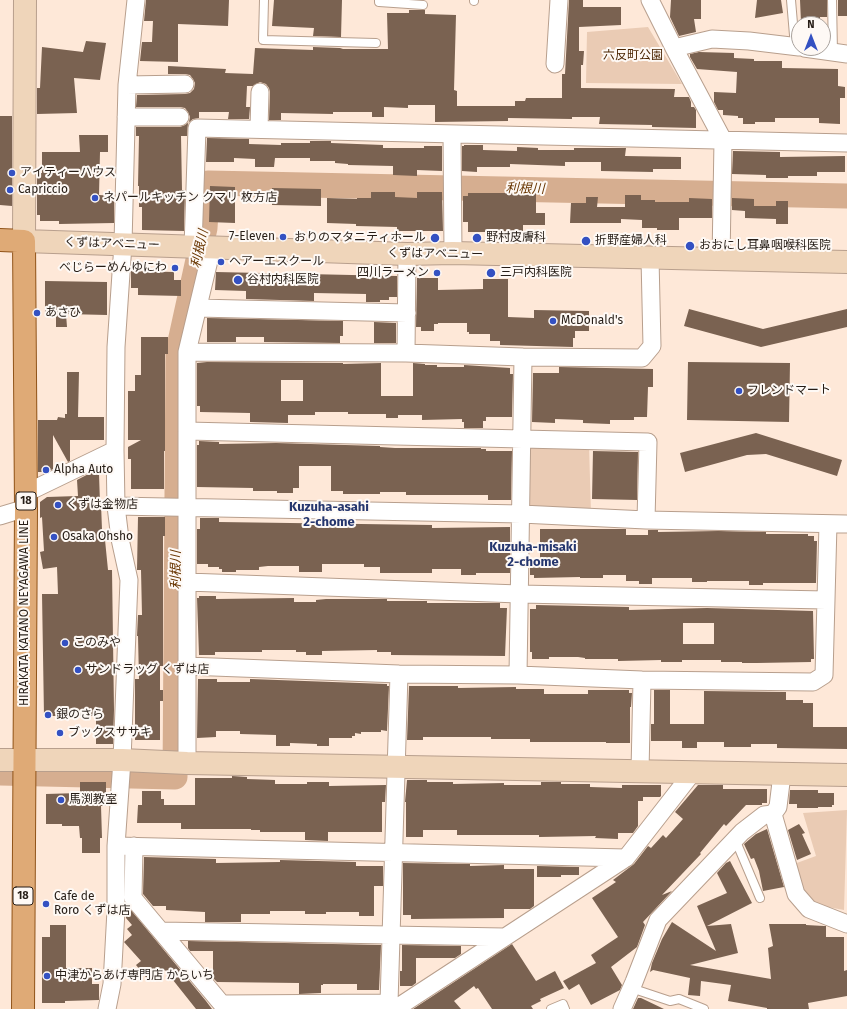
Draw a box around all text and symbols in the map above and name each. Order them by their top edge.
north arrow [791,16,831,56]
text: N [807,18,815,31]
park label: 六反町公園 [603,49,663,63]
place label: アイティーハウス [20,166,116,180]
marker: アイティーハウス [7,168,17,178]
water label: 利根川 [505,181,545,197]
place label: Capriccio [18,183,68,197]
marker: Capriccio [5,185,15,195]
place label: ネパールキッチン クマリ 枚方店 [103,191,277,205]
marker: ネパールキッチン クマリ 枚方店 [90,193,100,203]
water label: 利根川 [188,228,212,270]
place label: 7-Eleven [229,230,275,244]
place label: おりのマタニティホール [294,231,426,245]
place label: 野村皮膚科 [486,231,546,245]
marker: 7-Eleven [278,232,288,242]
marker: おりのマタニティホール [429,232,441,244]
marker: 野村皮膚科 [471,232,483,244]
place label: 折野産婦人科 [595,234,667,248]
street label: くずはアベニュー [64,235,160,253]
marker: 折野産婦人科 [580,235,592,247]
place label: おおにし耳鼻咽喉科医院 [699,239,831,253]
marker: おおにし耳鼻咽喉科医院 [684,240,696,252]
street label: くずはアベニュー [387,246,483,262]
place label: ヘアーエスクール [229,255,324,269]
marker: ヘアーエスクール [216,257,226,267]
place label: べじらーめんゆにわ [59,261,167,275]
marker: べじらーめんゆにわ [170,263,180,273]
place label: 四川ラーメン [357,266,429,280]
place label: 三戸内科医院 [500,266,572,280]
marker: 三戸内科医院 [485,267,497,279]
marker: 四川ラーメン [432,268,442,278]
place label: 谷村内科医院 [247,273,319,287]
marker: 谷村内科医院 [232,274,244,286]
place label: あさひ [45,306,81,320]
marker: あさひ [32,308,42,318]
place label: McDonald's [561,314,623,328]
marker: McDonald's [548,316,558,326]
place label: フレンドマート [747,384,831,398]
marker: フレンドマート [734,386,744,396]
place label: Alpha Auto [54,463,113,477]
marker: Alpha Auto [41,465,51,475]
road number: 18 [16,492,36,510]
place label: くずは金物店 [66,498,138,512]
district label: Kuzuha-asahi 2-chome [289,499,369,530]
marker: くずは金物店 [53,500,63,510]
street label: HIRAKATA KATANO NEYAGAWA LINE [18,520,32,706]
place label: Osaka Ohsho [62,530,133,544]
marker: Osaka Ohsho [49,532,59,542]
district label: Kuzuha-misaki 2-chome [489,539,577,570]
water label: 利根川 [168,551,184,589]
place label: このみや [73,636,121,650]
marker: このみや [60,638,70,648]
place label: サンドラッグ くずは店 [86,663,209,677]
marker: サンドラッグ くずは店 [73,665,83,675]
place label: 銀のさら [56,708,104,722]
marker: 銀のさら [43,710,53,720]
place label: ブックスササキ [68,726,152,740]
marker: ブックスササキ [55,728,65,738]
place label: 馬渕教室 [69,793,117,807]
marker: 馬渕教室 [56,795,66,805]
road number: 18 [13,887,33,905]
place label: Cafe de Roro くずは店 [54,890,131,918]
marker: Cafe de Roro くずは店 [41,899,51,909]
place label: 中津からあげ専門店 からいち [55,969,214,983]
marker: 中津からあげ専門店 からいち [42,971,52,981]

